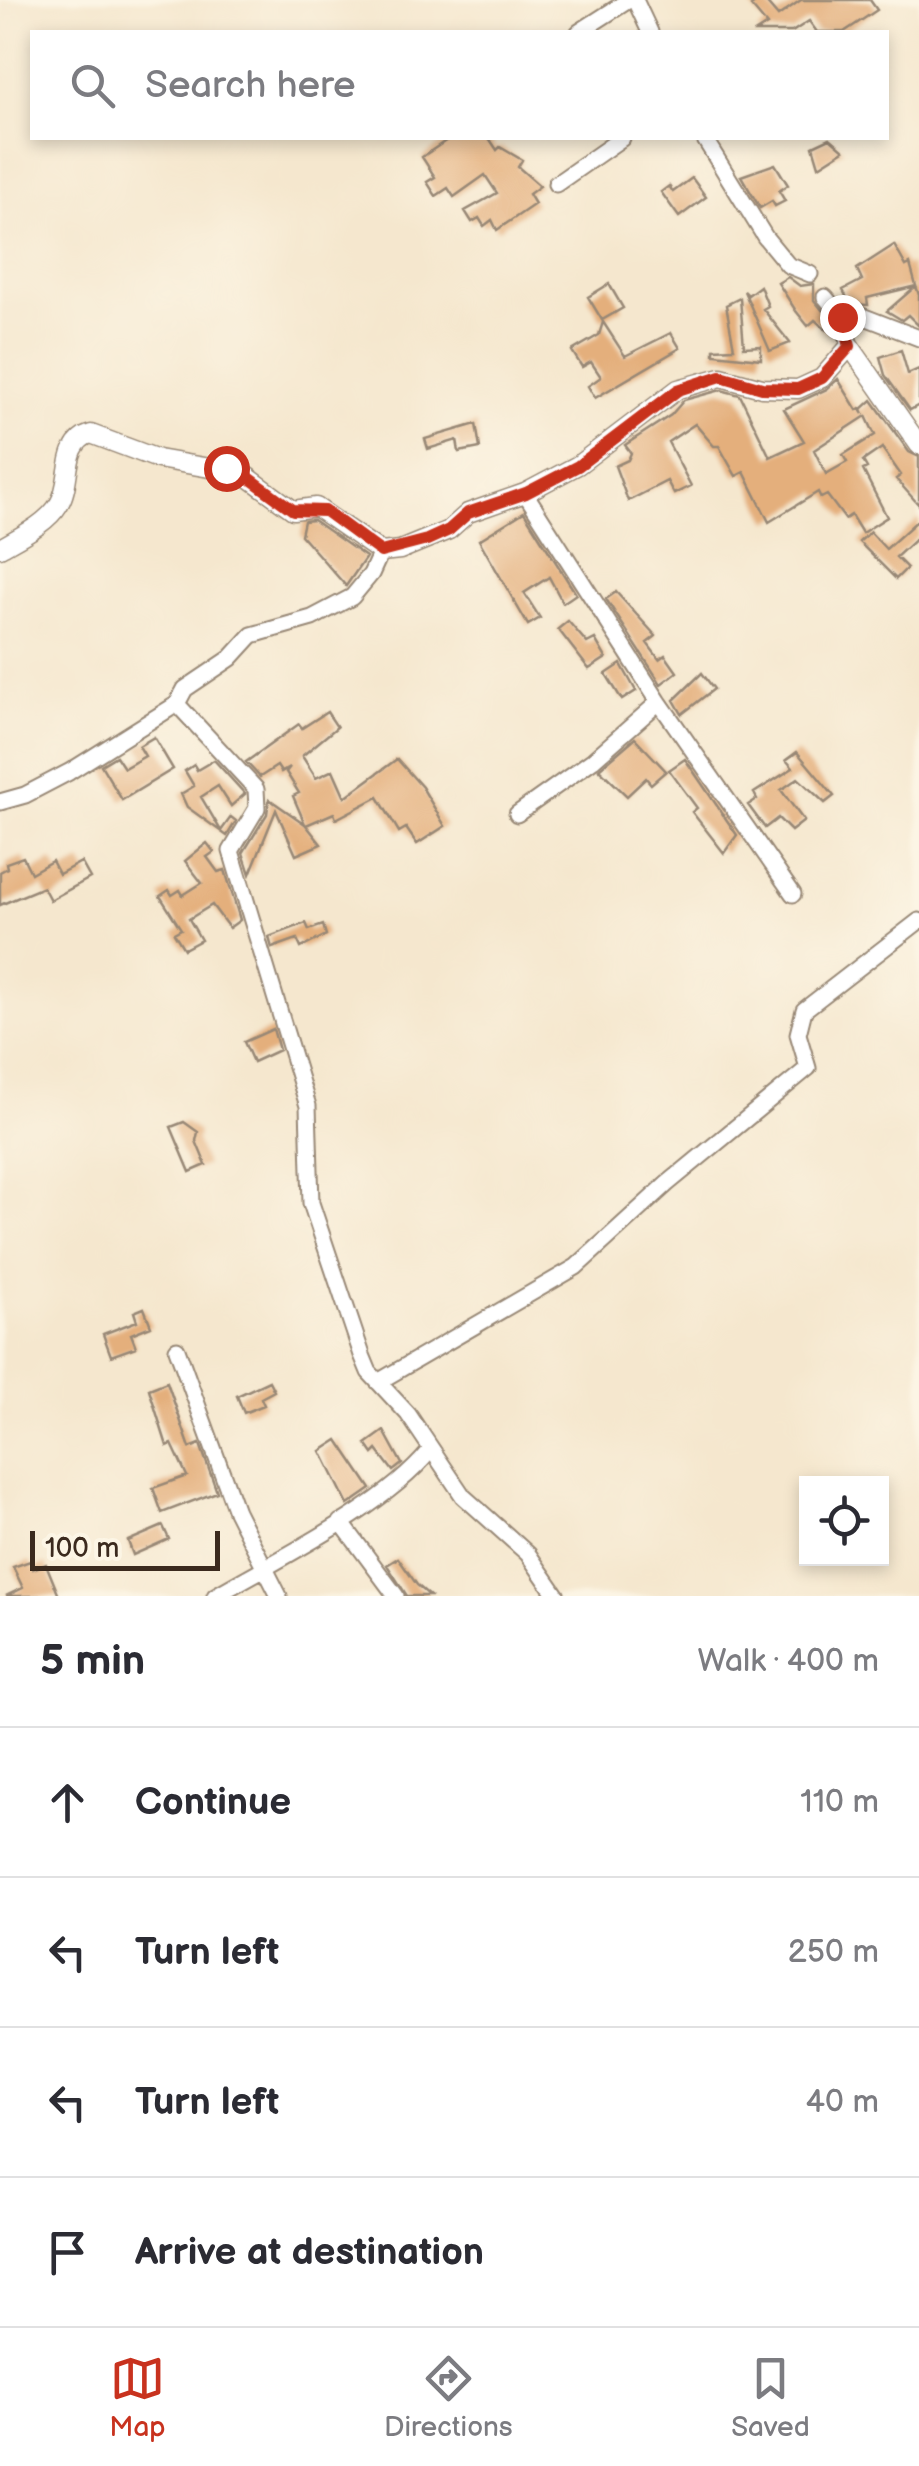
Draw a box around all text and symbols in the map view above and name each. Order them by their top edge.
search box [30,30,889,140]
icon: search [65,58,120,113]
text: Search here [145,63,356,108]
route end [820,295,866,341]
route start [204,446,250,492]
map controls [799,1476,889,1566]
button: locate [799,1476,889,1566]
scale bar [30,1526,220,1570]
text: 100 m [45,1532,119,1565]
text: 5 min [40,1636,145,1687]
text: Walk · 400 m [698,1642,879,1681]
icon: ahead [40,1775,95,1830]
text: Continue [135,1780,291,1825]
text: 110 m [800,1783,879,1822]
icon: left [40,1925,95,1980]
text: Turn left [135,1930,279,1975]
text: 250 m [788,1933,879,1972]
icon: left [40,2075,95,2130]
text: Turn left [135,2080,279,2125]
text: 40 m [806,2083,879,2122]
icon: arrive [40,2225,95,2280]
text: Arrive at destination [135,2230,484,2275]
tab: Map [109,2351,166,2444]
tab: Directions [384,2351,513,2444]
tab: Saved [731,2351,810,2444]

